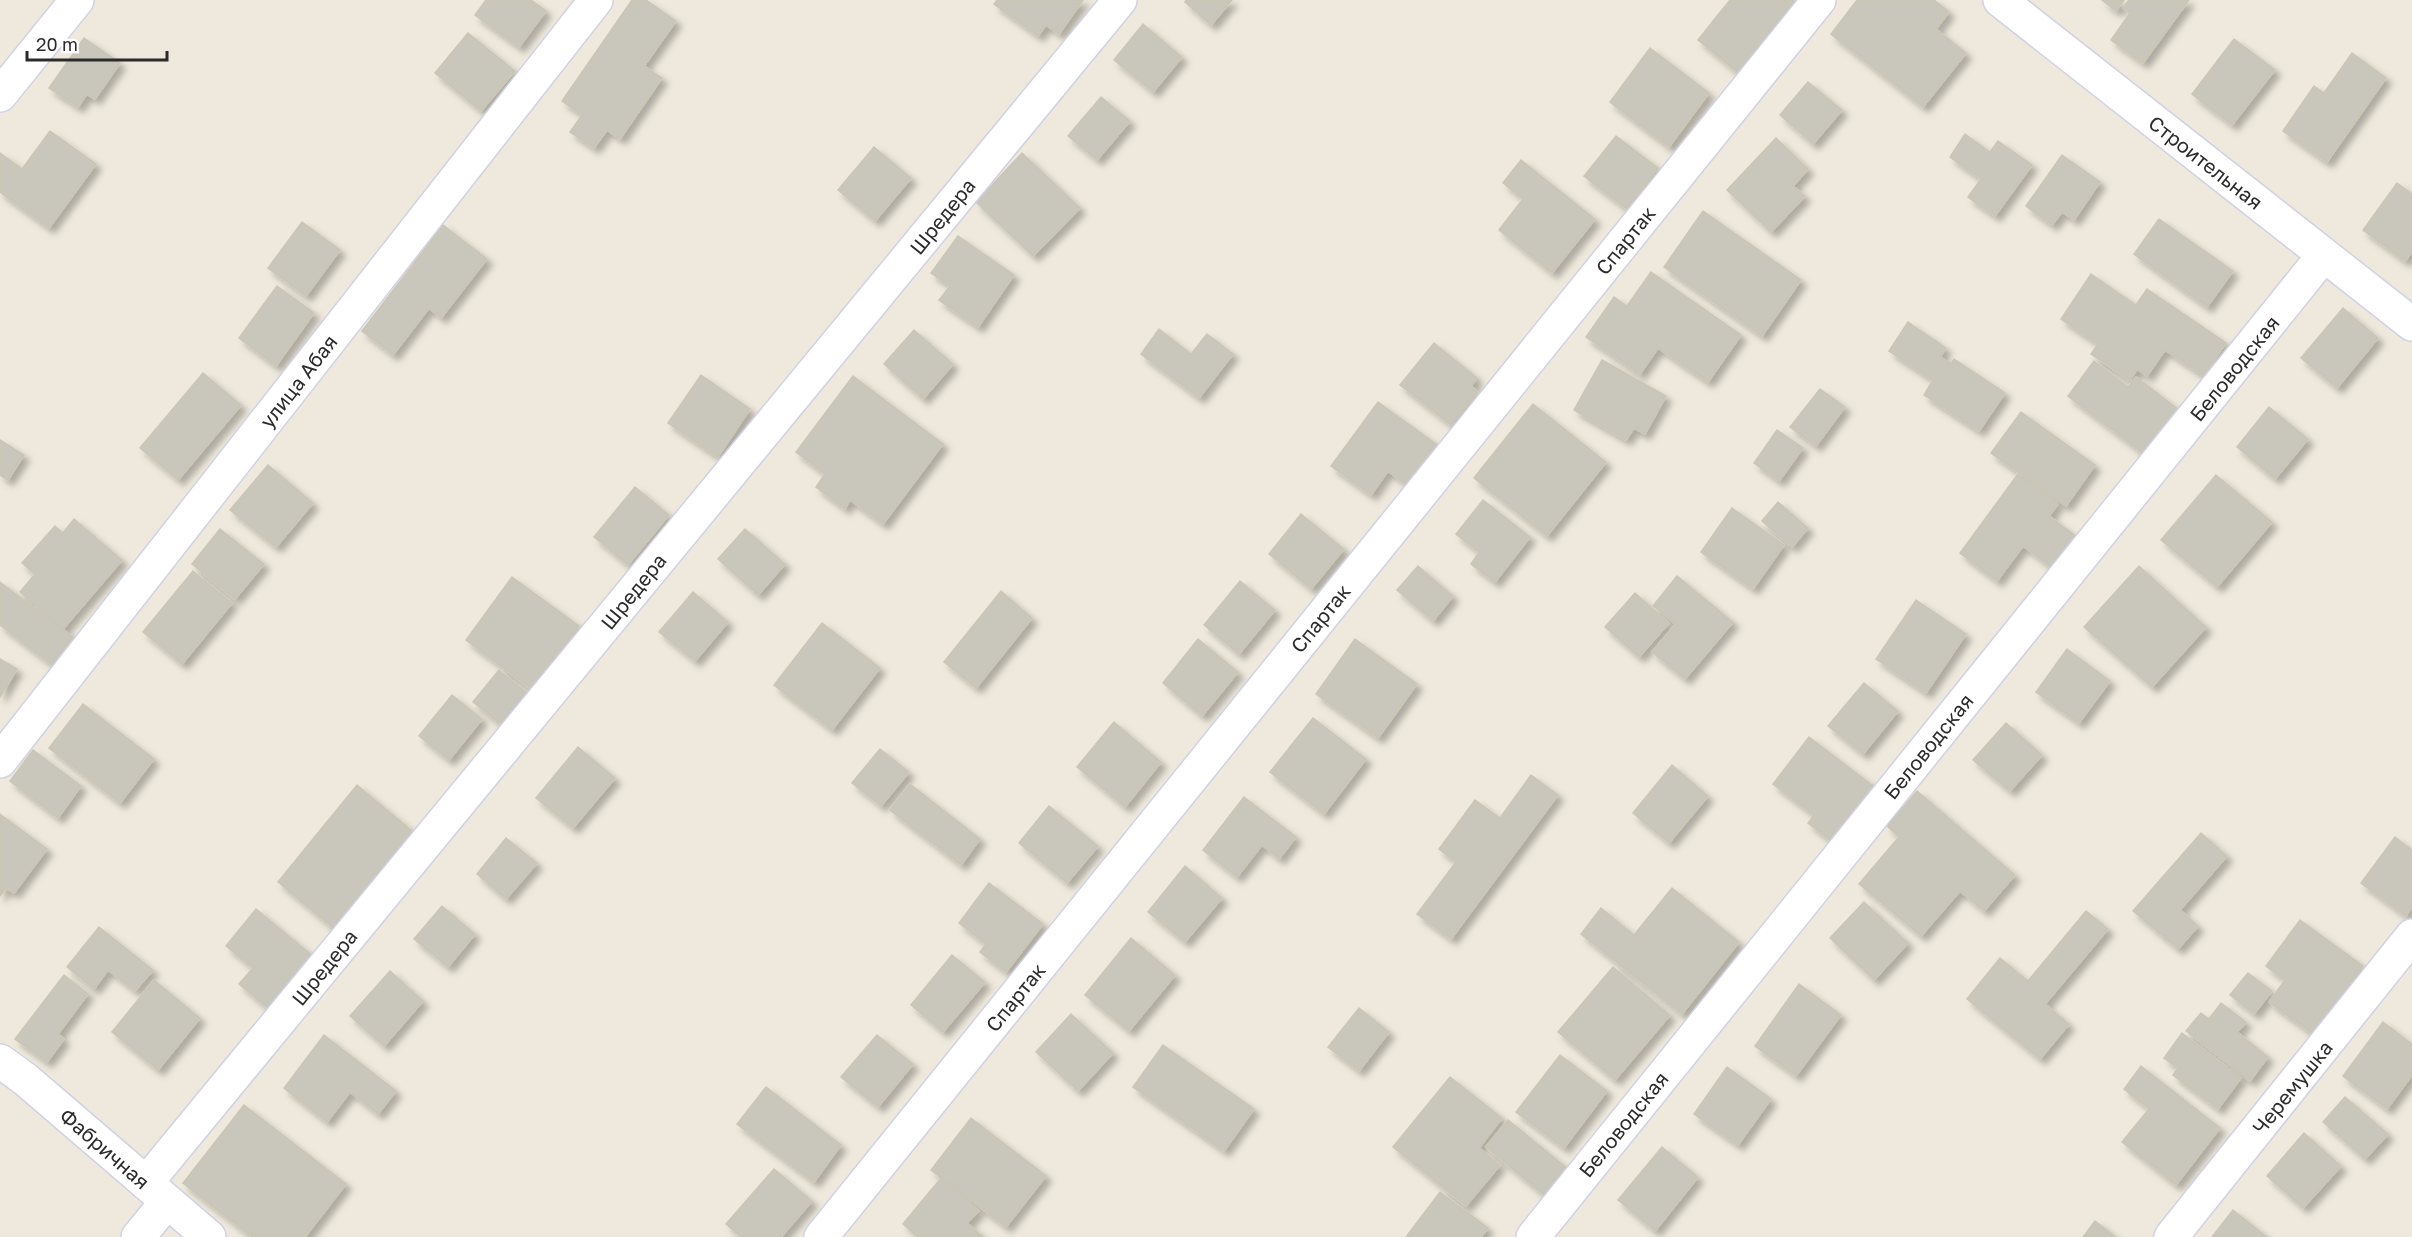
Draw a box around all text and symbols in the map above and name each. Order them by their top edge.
scale bar [27,24,166,62]
text: 20 m [36,33,78,55]
street label: Строительная [2144,110,2268,214]
street label: Шредера [904,173,980,259]
street label: Спартак [1590,201,1660,279]
street label: Беловодская [2184,311,2284,425]
street label: улица Абая [254,330,342,432]
street label: Шредера [595,548,671,634]
street label: Спартак [1285,579,1355,657]
street label: Беловодская [1878,689,1978,803]
street label: Шредера [286,924,362,1010]
street label: Спартак [980,958,1050,1036]
street label: Черемушка [2247,1035,2337,1139]
street label: Беловодская [1573,1067,1673,1181]
street label: Фабричная [55,1103,155,1193]

